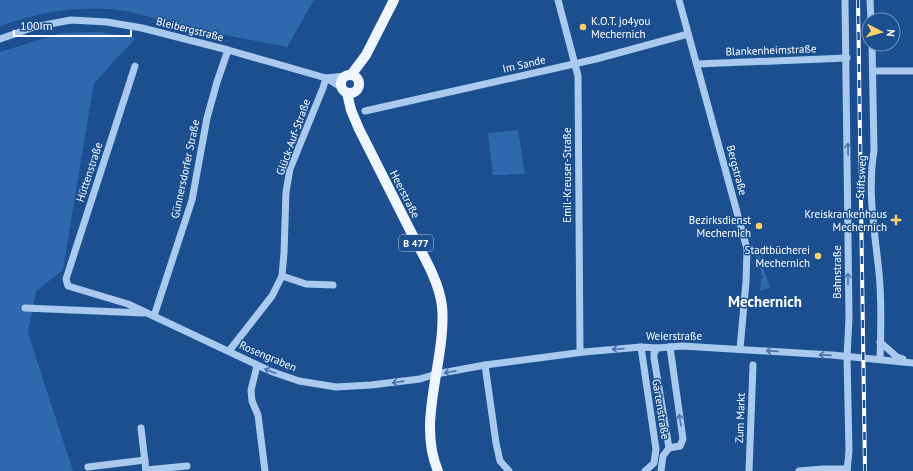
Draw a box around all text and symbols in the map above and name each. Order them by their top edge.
scale bar [14,12,131,38]
north arrow [861,12,901,52]
street label: Bleibergstraße [155,14,226,44]
place label: K.O.T. jo4you Mechernich [591,14,650,41]
text: 100 m [20,18,53,33]
marker: K.O.T. jo4you Mechernich [578,22,588,32]
text: N [884,29,898,37]
street label: Blankenheimstraße [725,41,817,59]
street label: Im Sande [501,52,547,76]
street label: Glück-Auf-Straße [273,97,313,177]
street label: Günnersdorfer Straße [168,118,202,220]
street label: Emil-Kreuser-Straße [560,127,574,223]
street label: Hüttenstraße [73,140,105,204]
street label: Bergstraße [724,143,751,197]
one-way arrow [844,143,851,156]
street label: Stiftsweg [853,155,869,199]
street label: Heerstraße [387,168,423,221]
place label: Kreiskrankenhaus Mechernich [804,207,887,234]
place label: Bezirksdienst Mechernich [689,213,751,240]
marker: Kreiskrankenhaus Mechernich [890,214,902,226]
marker: Bezirksdienst Mechernich [754,221,764,231]
road number: B 477 [399,235,433,251]
place label: Stadtbücherei Mechernich [745,243,810,270]
street label: Bahnstraße [830,245,844,299]
marker: Stadtbücherei Mechernich [813,251,823,261]
one-way arrow [844,273,852,286]
district label: Mechernich [728,292,802,311]
street label: Weierstraße [646,329,702,343]
street label: Rosengraben [237,338,299,374]
one-way arrow [612,346,625,353]
one-way arrow [766,348,779,355]
one-way arrow [819,351,832,358]
one-way arrow [265,367,277,375]
one-way arrow [444,368,457,376]
one-way arrow [392,378,405,386]
street label: Gartenstraße [649,378,673,441]
street label: Zum Markt [732,392,748,443]
one-way arrow [676,413,684,426]

